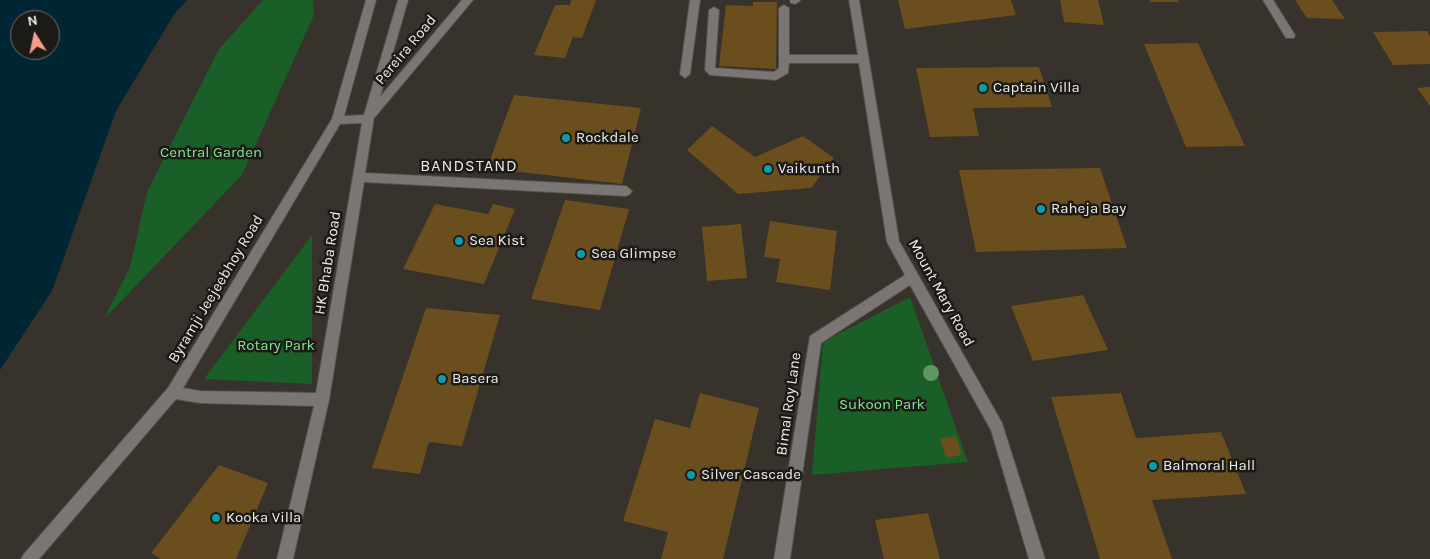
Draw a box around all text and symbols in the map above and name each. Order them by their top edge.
north arrow [10,10,60,60]
text: N [26,11,39,30]
street label: Pereira Road [372,12,440,88]
place label: Captain Villa [993,79,1080,97]
marker: Captain Villa [977,82,989,94]
place label: Rockdale [576,129,639,147]
marker: Rockdale [560,132,572,144]
park label: Central Garden [160,144,262,162]
district label: BANDSTAND [419,156,519,176]
place label: Vaikunth [778,160,840,178]
marker: Vaikunth [762,163,774,175]
place label: Raheja Bay [1051,200,1126,218]
marker: Raheja Bay [1035,203,1047,215]
street label: HK Bhaba Road [311,210,345,316]
street label: Byramji Jeejeebhoy Road [165,212,267,366]
place label: Sea Kist [469,232,525,250]
marker: Sea Kist [453,235,465,247]
street label: Mount Mary Road [904,236,978,350]
place label: Sea Glimpse [591,245,676,263]
marker: Sea Glimpse [575,248,587,260]
park label: Rotary Park [237,337,315,355]
street label: Bimal Roy Lane [773,351,805,457]
place label: Basera [452,370,499,388]
marker: Basera [436,373,448,385]
park label: Sukoon Park [839,396,925,414]
place label: Balmoral Hall [1163,457,1255,475]
marker: Balmoral Hall [1147,460,1159,472]
place label: Silver Cascade [701,466,801,484]
marker: Silver Cascade [685,469,697,481]
place label: Kooka Villa [226,509,301,527]
marker: Kooka Villa [210,512,222,524]

